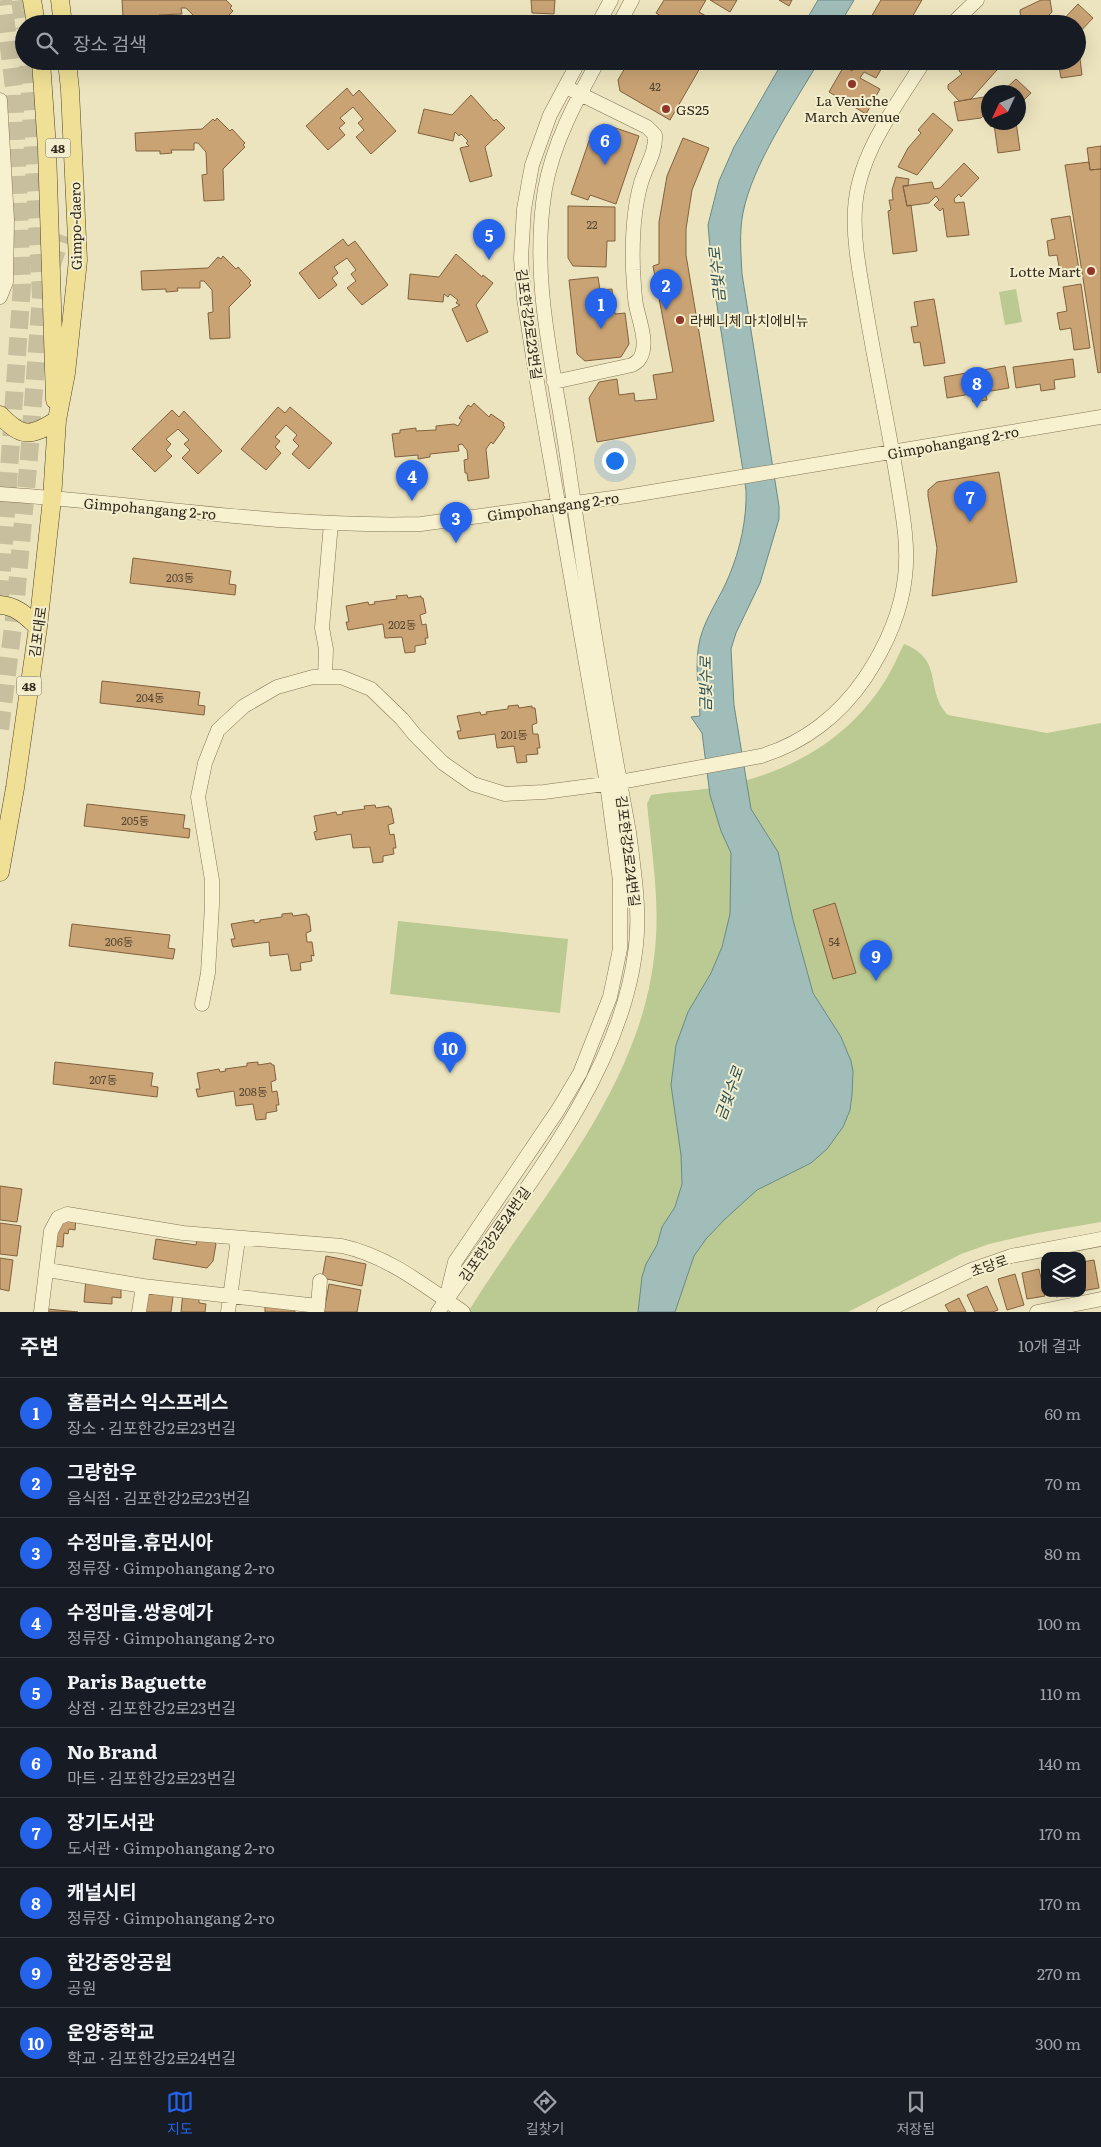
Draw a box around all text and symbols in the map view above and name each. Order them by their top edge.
search box [15,15,1086,70]
icon: search [33,29,61,57]
text: 장소 검색 [73,29,147,57]
house number: 42 [649,78,661,94]
marker: La Veniche March Avenue [846,78,858,90]
north arrow [981,85,1026,130]
place label: La Veniche March Avenue [804,90,900,126]
place label: GS25 [676,99,709,119]
marker: GS25 [660,103,672,115]
pin: 6 [589,124,621,165]
road number: 48 [46,138,70,158]
street label: Gimpo-daero [64,182,86,270]
house number: 22 [586,216,598,232]
pin: 5 [473,219,505,260]
water label: 금빛수로 [702,245,730,304]
place label: Lotte Mart [1009,261,1081,281]
marker: Lotte Mart [1085,265,1097,277]
street label: 김포한강2로23번길 [512,267,548,381]
pin: 2 [650,269,682,310]
pin: 1 [585,288,617,329]
place label: 라베니체 마치에비뉴 [690,310,809,330]
marker: 라베니체 마치에비뉴 [674,314,686,326]
pin: 8 [961,367,993,408]
street label: Gimpohangang 2-ro [886,421,1020,463]
your location [602,448,628,474]
pin: 4 [396,460,428,501]
pin: 7 [954,481,986,522]
street label: Gimpohangang 2-ro [486,487,620,525]
street label: Gimpohangang 2-ro [83,492,217,524]
pin: 3 [440,502,472,543]
house number: 203동 [166,569,194,585]
street label: 김포대로 [24,605,51,659]
house number: 202동 [388,616,416,632]
water label: 금빛수로 [693,655,716,712]
road number: 48 [16,676,42,696]
house number: 204동 [136,689,164,705]
house number: 201동 [501,726,527,742]
street label: 김포한강2로24번길 [612,794,646,908]
house number: 205동 [121,812,149,828]
house number: 206동 [105,933,133,949]
house number: 54 [828,933,840,949]
pin: 9 [860,940,892,981]
pin: 10 [434,1032,466,1073]
water label: 금빛수로 [708,1062,749,1123]
house number: 207동 [89,1071,117,1087]
house number: 208동 [239,1083,267,1099]
street label: 김포한강2로24번길 [454,1182,534,1286]
street label: 초당로 [967,1249,1011,1281]
map controls [1041,1252,1086,1297]
button: layers [1041,1252,1086,1297]
text: 주변 [20,1329,59,1360]
text: 10개 결과 [1018,1333,1081,1357]
text: 홈플러스 익스프레스 [67,1387,228,1415]
text: 1 [33,1401,39,1425]
text: 60 m [1044,1401,1081,1425]
text: 장소 · 김포한강2로23번길 [67,1415,236,1439]
text: 그랑한우 [67,1457,137,1485]
text: 2 [32,1471,40,1495]
text: 70 m [1045,1471,1081,1495]
text: 음식점 · 김포한강2로23번길 [67,1485,251,1509]
text: 수정마을.휴먼시아 [67,1527,213,1555]
text: 3 [32,1541,40,1565]
text: 80 m [1044,1541,1081,1565]
text: 정류장 · Gimpohangang 2-ro [67,1555,275,1579]
text: 수정마을.쌍용예가 [67,1597,213,1625]
text: 4 [31,1611,41,1635]
text: 100 m [1037,1611,1081,1635]
text: 정류장 · Gimpohangang 2-ro [67,1625,275,1649]
text: Paris Baguette [67,1667,207,1695]
text: 5 [32,1681,40,1705]
text: 110 m [1040,1681,1081,1705]
text: 상점 · 김포한강2로23번길 [67,1695,236,1719]
text: No Brand [67,1737,158,1765]
text: 6 [31,1751,41,1775]
text: 140 m [1038,1751,1081,1775]
text: 마트 · 김포한강2로23번길 [67,1765,236,1789]
text: 장기도서관 [67,1807,154,1835]
text: 7 [32,1821,40,1845]
text: 170 m [1039,1821,1081,1845]
text: 도서관 · Gimpohangang 2-ro [67,1835,275,1859]
text: 캐널시티 [67,1877,137,1905]
text: 8 [31,1891,41,1915]
text: 170 m [1039,1891,1081,1915]
text: 정류장 · Gimpohangang 2-ro [67,1905,275,1929]
text: 한강중앙공원 [67,1947,172,1975]
text: 9 [31,1961,41,1985]
text: 270 m [1037,1961,1081,1985]
text: 공원 [67,1975,96,1999]
text: 운양중학교 [67,2017,154,2045]
text: 10 [28,2031,44,2055]
text: 300 m [1035,2031,1081,2055]
text: 학교 · 김포한강2로24번길 [67,2045,236,2069]
tab: 지도 [166,2088,194,2138]
tab: 길찾기 [526,2088,565,2138]
tab: 저장됨 [896,2088,935,2138]

